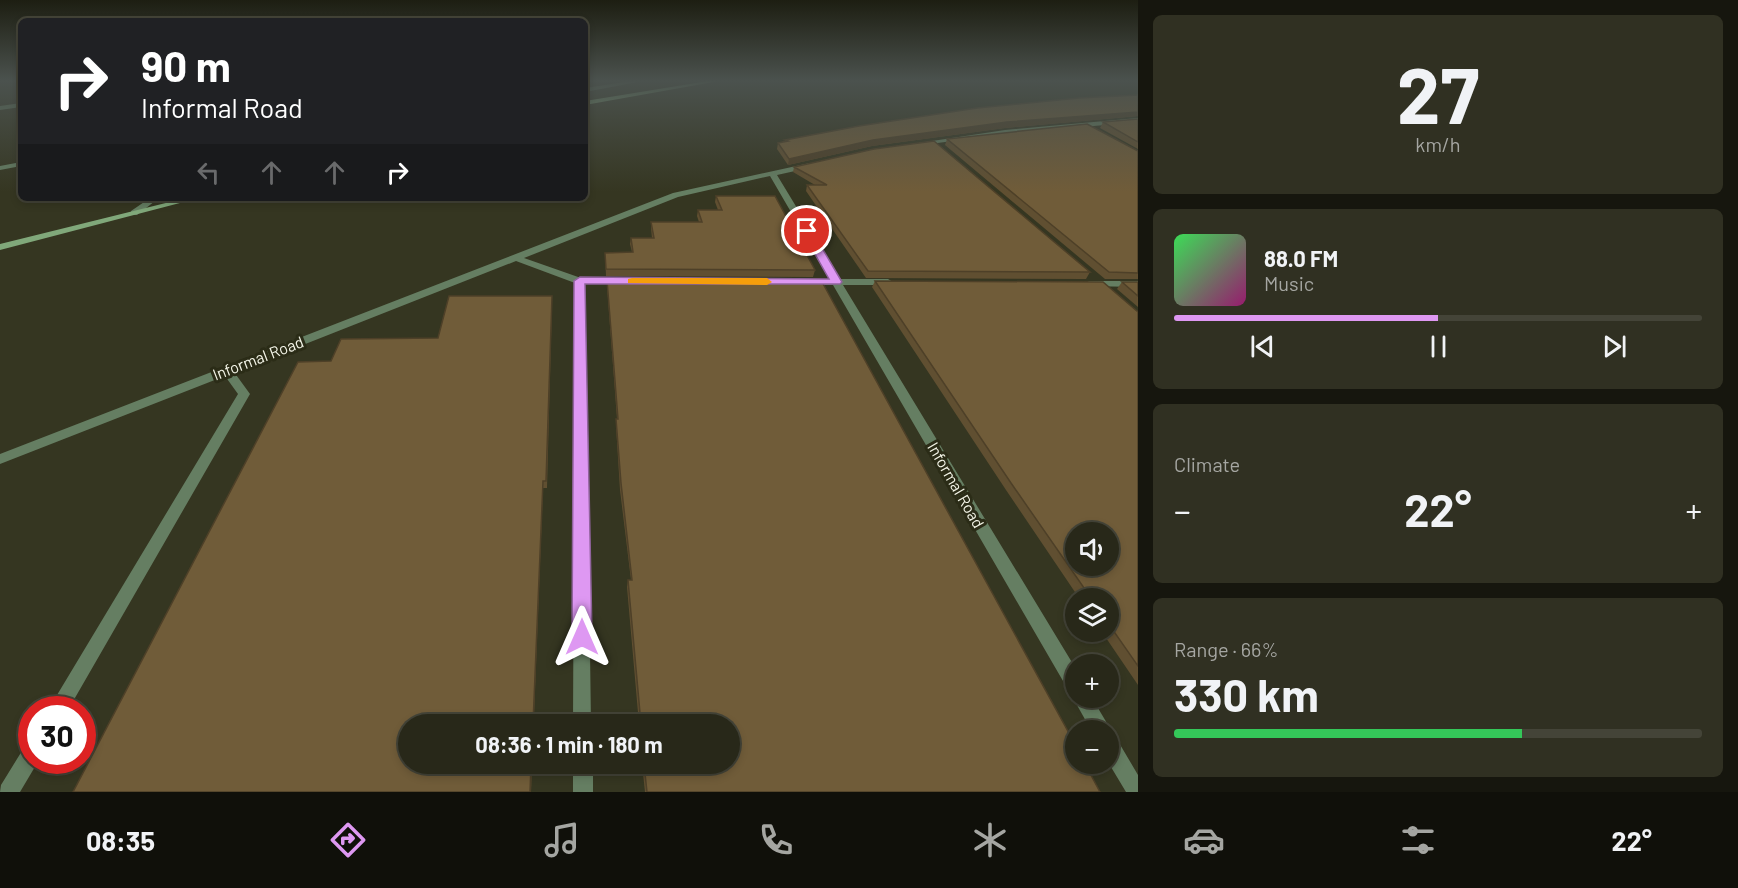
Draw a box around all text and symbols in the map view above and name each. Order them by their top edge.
text: 90 m [141,40,231,90]
icon: right [42,42,120,120]
text: 27 [1397,46,1479,140]
text: Informal Road [141,91,303,123]
text: km/h [1415,132,1461,156]
icon: left [192,156,225,189]
icon: ahead [255,156,288,189]
icon: ahead [318,156,351,189]
icon: right [381,156,414,189]
pin [781,205,832,256]
icon: arrive [790,214,823,247]
text: 88.0 FM [1264,245,1338,271]
text: Music [1264,271,1314,295]
icon: previous [1246,330,1279,363]
icon: pause [1422,330,1455,363]
icon: next [1598,330,1631,363]
street label: Informal Road [210,331,306,384]
street label: Informal Road [924,438,989,531]
text: Climate [1174,452,1240,476]
text: 22° [1404,482,1472,536]
text: − [1174,490,1191,530]
text: + [1685,490,1702,530]
map controls [1065,522,1119,774]
button: sound [1065,522,1119,576]
button: layers [1065,588,1119,642]
position arrow [550,605,614,669]
text: Range · 66% [1174,637,1278,661]
button: + [1065,654,1119,708]
text: 330 km [1174,667,1319,721]
speed limit sign: 30 [18,696,96,774]
button: − [1065,720,1119,774]
text: 08:36 · 1 min · 180 m [475,731,663,757]
icon: directions [327,819,369,861]
icon: music [541,819,583,861]
icon: phone [755,819,797,861]
icon: climate [969,819,1011,861]
icon: car [1183,819,1225,861]
icon: filters [1397,819,1439,861]
text: 08:35 [86,824,155,856]
text: 22° [1612,824,1652,856]

